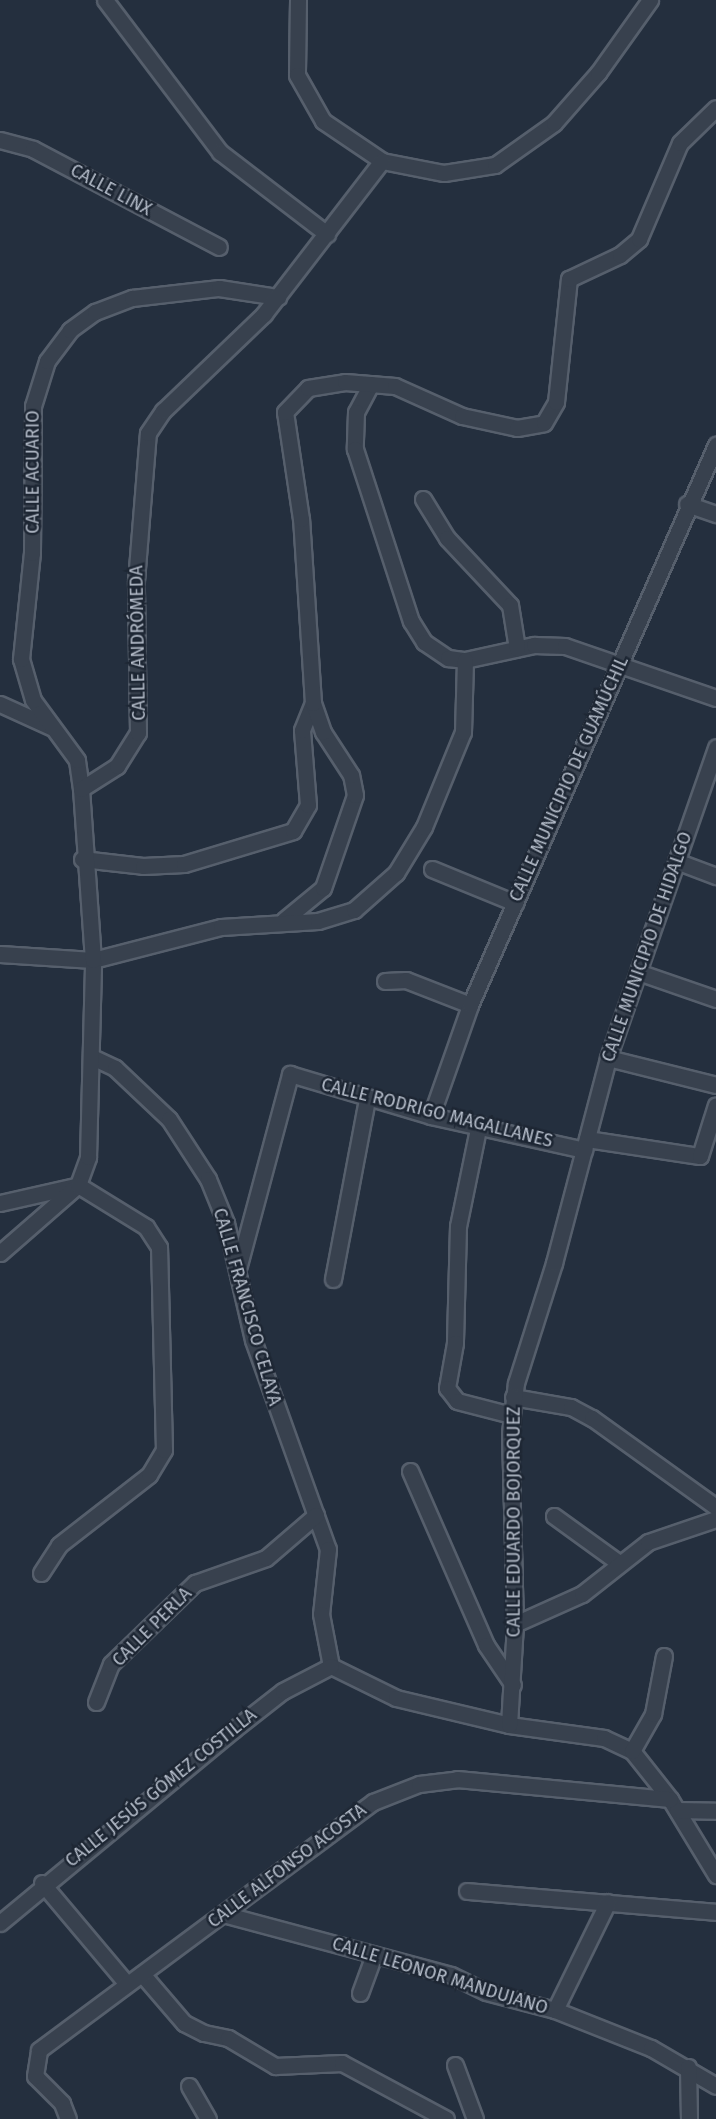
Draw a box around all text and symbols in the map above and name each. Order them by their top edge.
street label: CALLE LINX [67,160,155,220]
street label: CALLE ACUARIO [22,410,44,534]
street label: CALLE ANDRÓMEDA [126,565,150,721]
street label: CALLE MUNICIPIO DE GUAMÚCHIL [505,653,633,905]
street label: CALLE MUNICIPIO DE HIDALGO [597,829,697,1065]
street label: CALLE RODRIGO MAGALLANES [319,1074,555,1152]
street label: CALLE FRANCISCO CELAYA [208,1206,286,1408]
street label: CALLE EDUARDO BOJORQUEZ [503,1407,525,1637]
street label: CALLE PERLA [108,1583,196,1671]
street label: CALLE JESÚS GÓMEZ COSTILLA [61,1704,261,1872]
street label: CALLE ALFONSO ACOSTA [204,1799,370,1933]
street label: CALLE LEONOR MANDUJANO [329,1933,551,2019]

